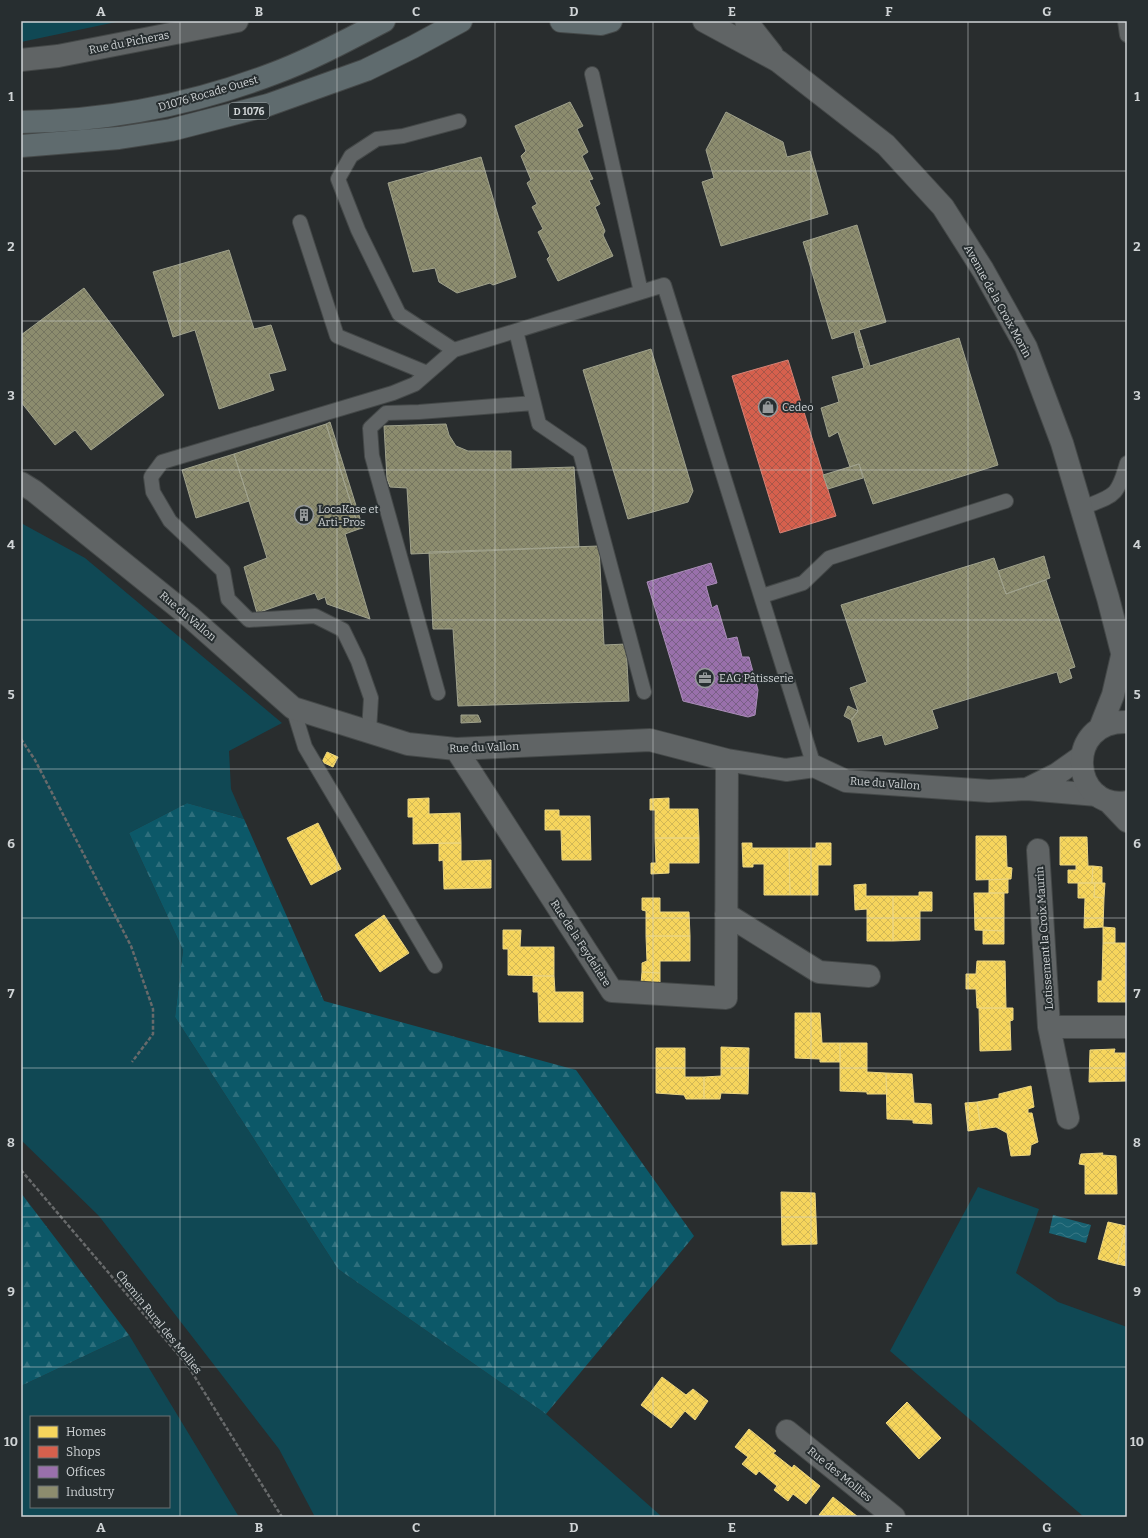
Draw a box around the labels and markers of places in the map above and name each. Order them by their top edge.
shop icon: Cedeo [757,396,779,418]
place label: Cedeo [782,401,814,414]
place label: LocaKase et Arti-Pros [318,503,379,529]
building icon: LocaKase et Arti-Pros [293,504,315,526]
office icon: EAG Pâtisserie [694,667,716,689]
place label: EAG Pâtisserie [719,672,794,685]

